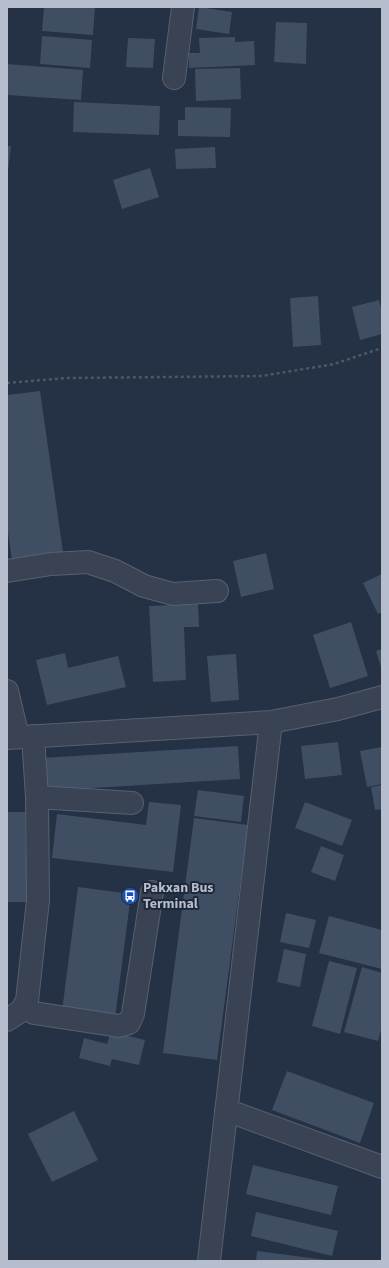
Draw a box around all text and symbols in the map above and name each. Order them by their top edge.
place label: Pakxan Bus Terminal [143,878,214,914]
bus stop icon: Pakxan Bus Terminal [120,886,140,906]

